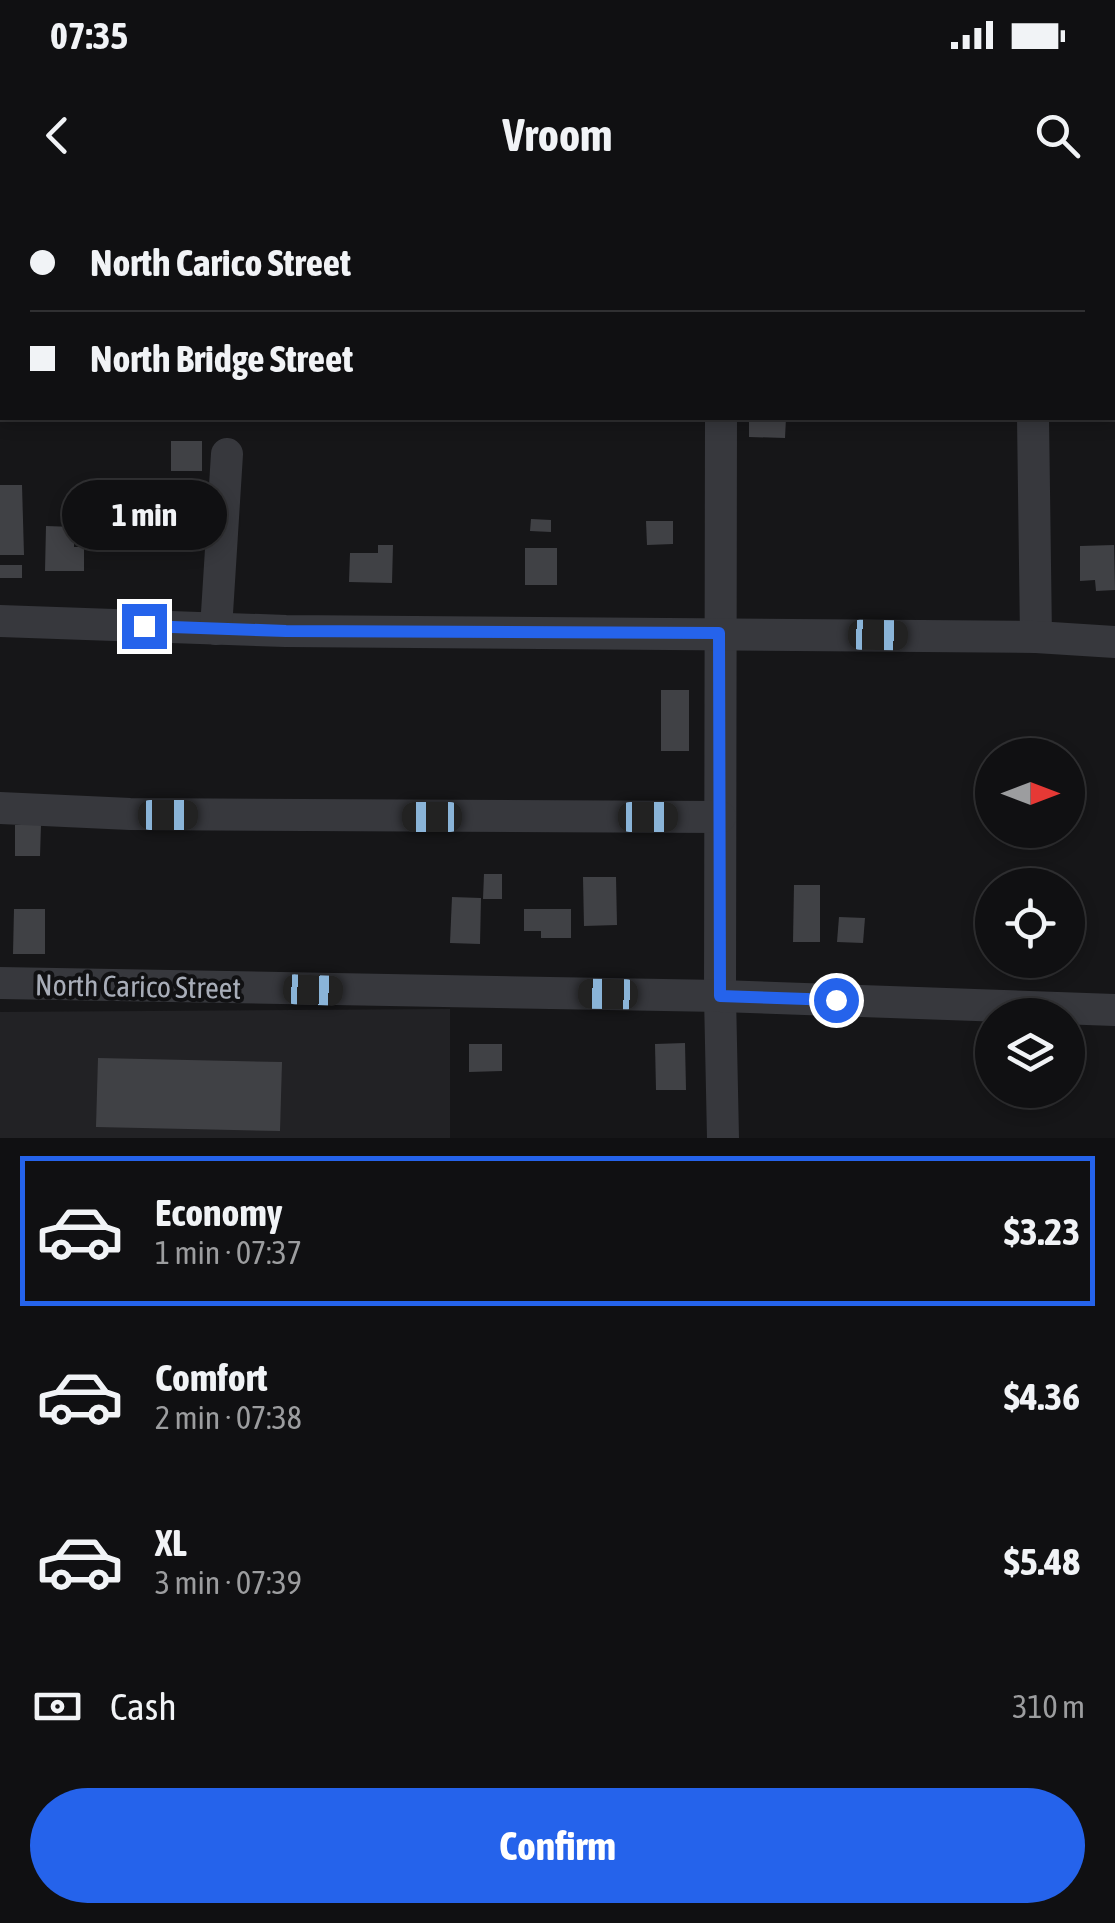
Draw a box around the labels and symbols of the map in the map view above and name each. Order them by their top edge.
callout: 1 min [62,481,226,551]
route end [122,604,167,649]
car [848,619,908,651]
north arrow [975,738,1085,848]
car [138,800,198,830]
car [402,802,462,832]
car [618,802,678,832]
street label: North Carico Street [35,967,241,1005]
car [282,974,344,1006]
car [578,978,638,1010]
route start [814,978,859,1023]

